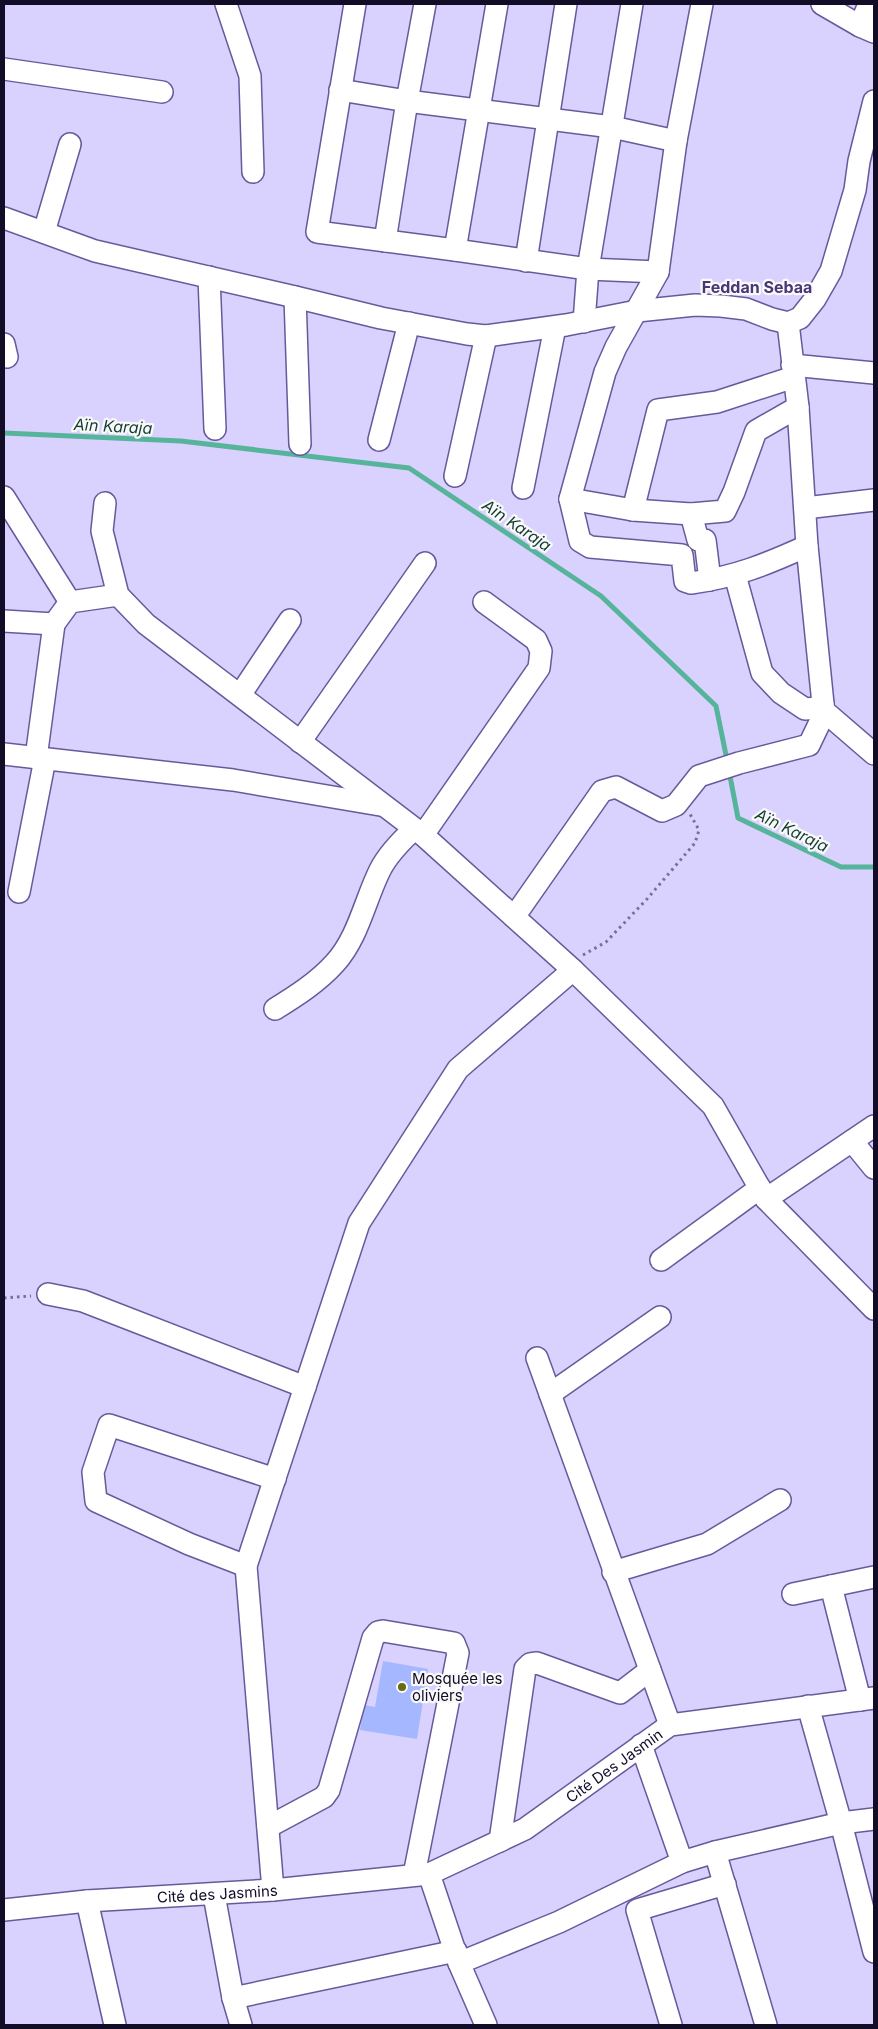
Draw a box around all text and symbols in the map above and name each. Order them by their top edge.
district label: Feddan Sebaa [702,277,812,297]
water label: Aïn Karaja [72,414,153,438]
water label: Aïn Karaja [478,494,555,555]
water label: Aïn Karaja [751,803,832,856]
place label: Mosquée les oliviers [412,1669,503,1705]
marker: Mosquée les oliviers [396,1681,408,1693]
street label: Cité Des Jasmin [562,1724,666,1806]
street label: Cité des Jasmins [156,1880,279,1906]

